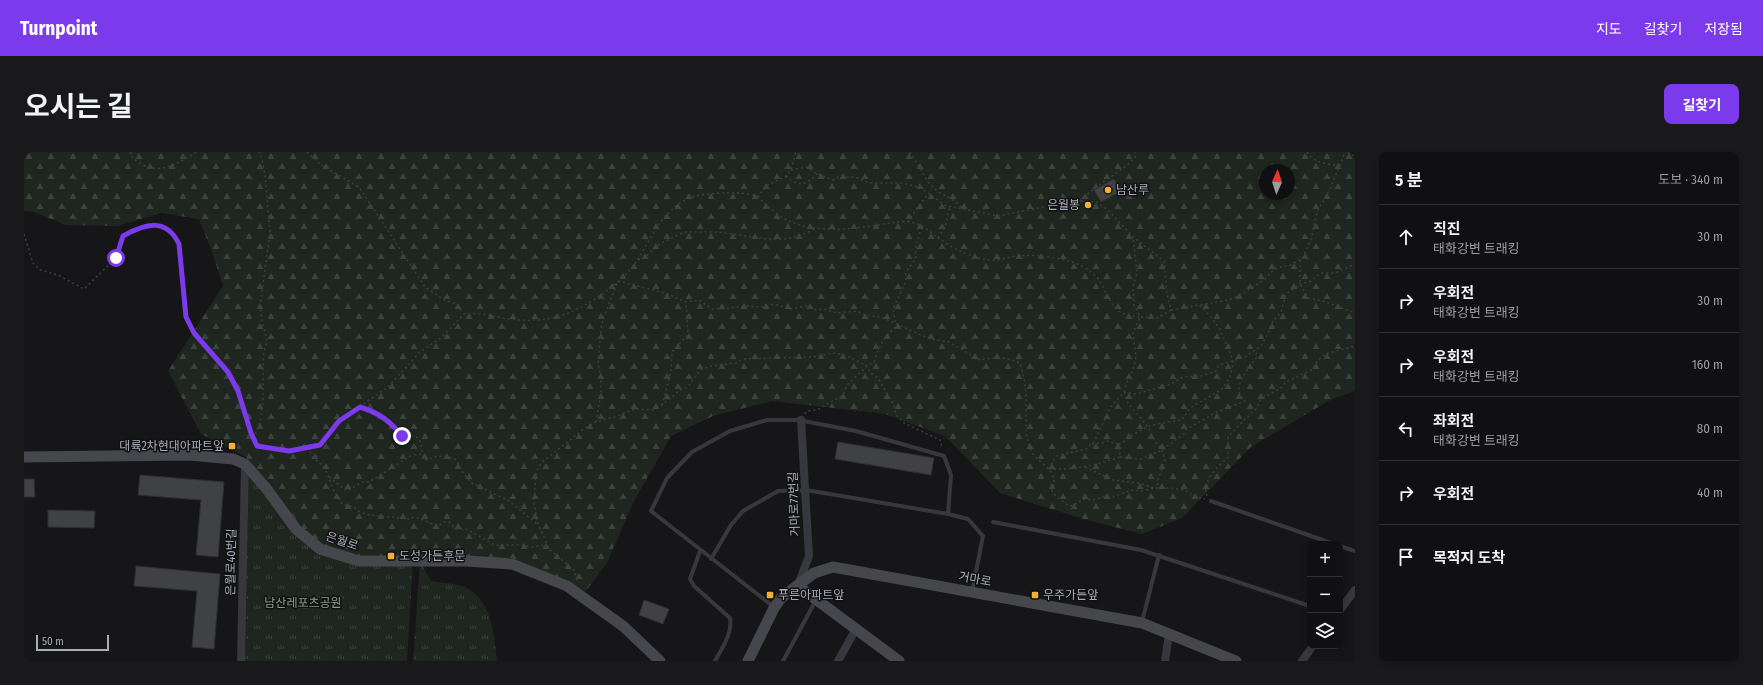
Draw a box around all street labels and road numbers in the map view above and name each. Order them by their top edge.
street label: 거마로77번길 [786,471,802,537]
street label: 은월로40번길 [223,528,239,596]
street label: 은월로 [324,529,360,553]
street label: 거마로 [957,569,993,589]

